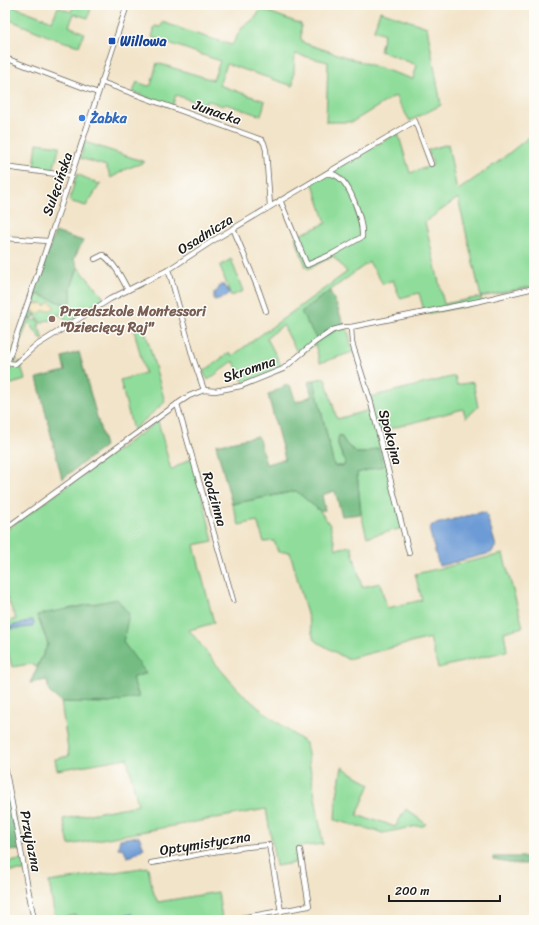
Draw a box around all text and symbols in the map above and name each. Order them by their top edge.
place label: Willowa [120,29,167,54]
marker: Willowa [107,36,117,46]
street label: Junacka [188,92,245,132]
place label: Żabka [89,106,128,131]
marker: Żabka [77,113,87,123]
street label: Sulęcińska [35,149,80,219]
street label: Osadnicza [172,207,238,261]
place label: Przedszkole Montessori "Dziecięcy Raj" [60,299,207,340]
marker: Przedszkole Montessori "Dziecięcy Raj" [47,314,57,324]
street label: Skromna [219,348,280,390]
street label: Spokojna [371,407,410,468]
street label: Rodzinna [195,469,234,529]
street label: Przyjazna [12,808,49,875]
street label: Optymistyczna [158,824,252,863]
scale bar [389,877,500,903]
text: 200 m [395,880,429,902]

